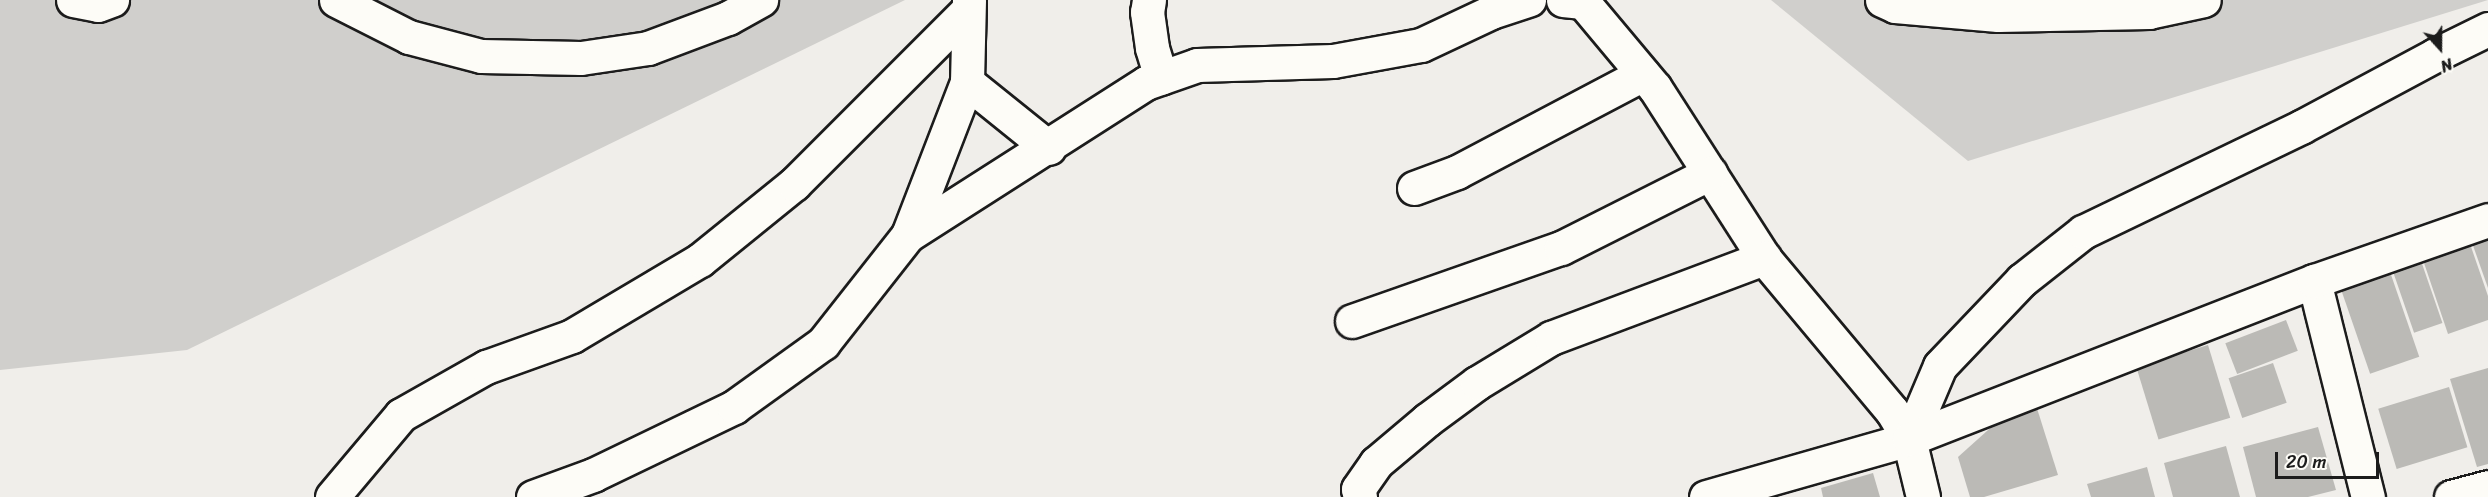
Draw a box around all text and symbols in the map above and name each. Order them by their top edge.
north arrow [2410,18,2470,78]
text: N [2436,50,2457,81]
scale bar [2278,440,2382,478]
text: 20 m [2286,446,2326,478]

